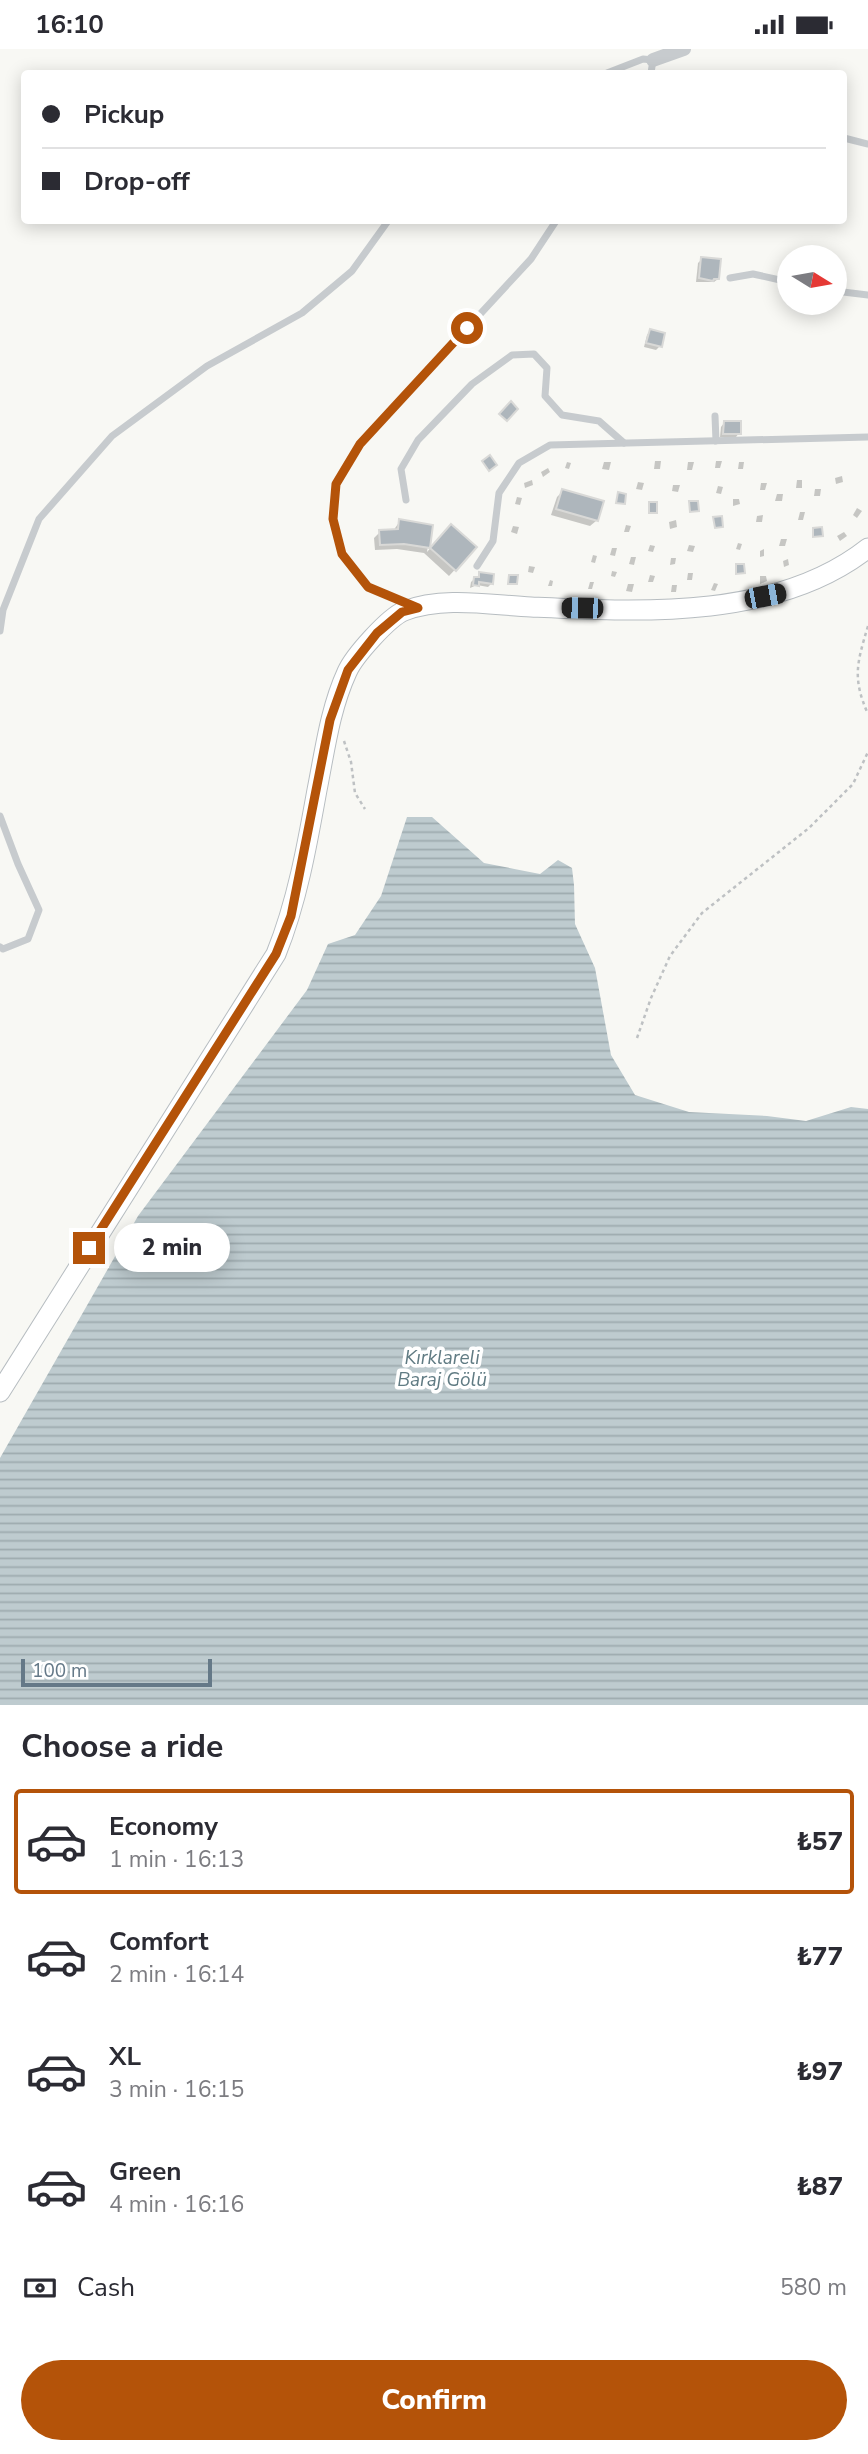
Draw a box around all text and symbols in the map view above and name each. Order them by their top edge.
text: 16:10 [35,7,104,42]
text: Pickup [84,97,164,132]
text: Drop-off [84,164,190,199]
north arrow [777,245,847,315]
map controls [777,245,847,315]
route start [451,312,483,344]
car [743,582,788,610]
car [561,597,604,619]
callout: 2 min [114,1223,229,1273]
route end [73,1232,105,1264]
text: 2 min [142,1232,202,1263]
water label: Kırklareli Baraj Gölü [397,1345,487,1393]
scale bar [21,1656,212,1688]
text: 100 m [32,1658,87,1684]
text: Choose a ride [21,1725,223,1768]
text: Economy [109,1809,218,1844]
icon: car [25,1810,88,1873]
text: ₺57 [796,1824,843,1859]
text: 1 min · 16:13 [109,1844,244,1875]
text: Comfort [109,1924,209,1959]
icon: car [25,1925,88,1988]
text: ₺77 [796,1939,843,1974]
text: 2 min · 16:14 [109,1959,244,1990]
text: XL [109,2039,141,2074]
icon: car [25,2040,88,2103]
text: ₺97 [796,2054,843,2089]
text: 3 min · 16:15 [109,2074,244,2105]
text: Green [109,2154,182,2189]
icon: car [25,2155,88,2218]
text: ₺87 [796,2169,843,2204]
text: 4 min · 16:16 [109,2189,244,2220]
icon: cash [21,2269,59,2307]
text: Cash [77,2270,135,2305]
text: 580 m [780,2272,847,2303]
button: Confirm [21,2360,847,2440]

